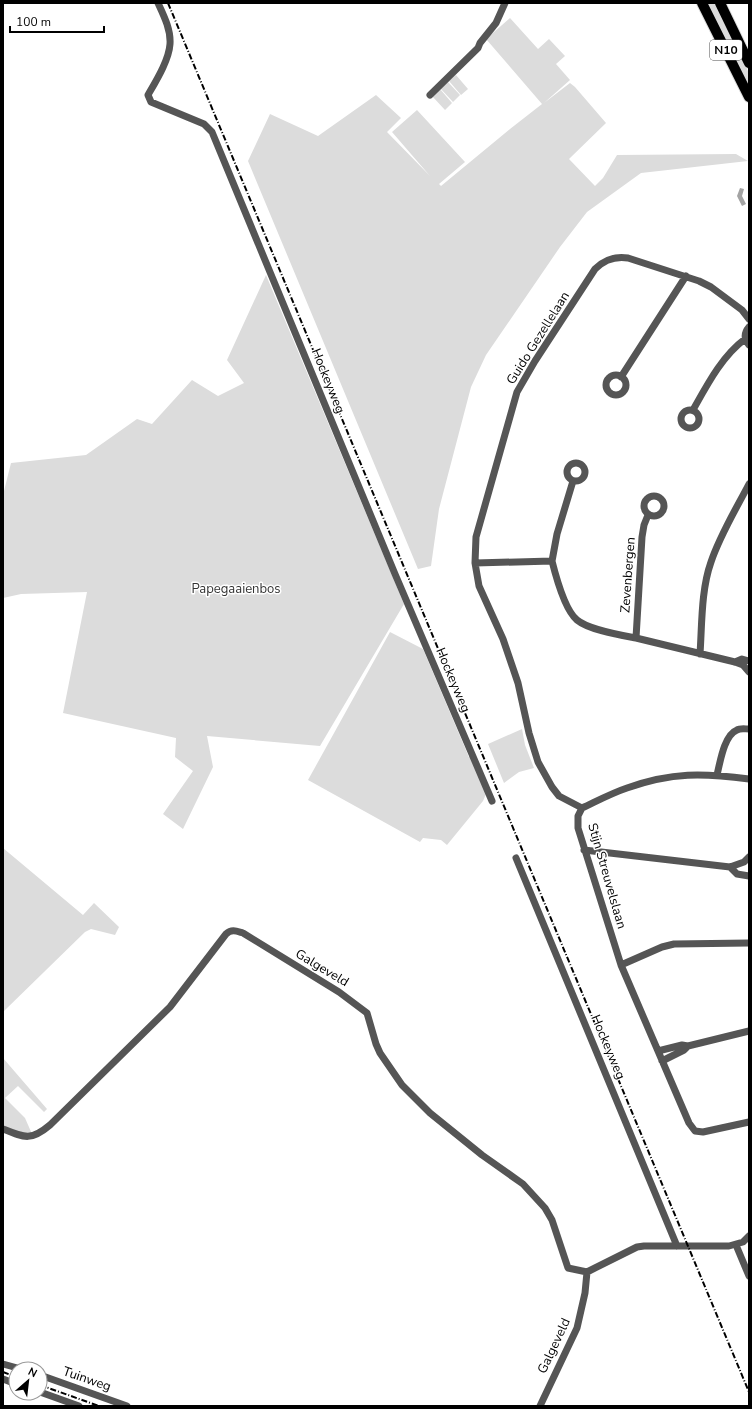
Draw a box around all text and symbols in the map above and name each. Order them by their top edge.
scale bar [10,8,104,34]
text: 100 m [16,14,51,30]
road number: N10 [710,40,742,60]
street label: Guido Gezellelaan [502,288,574,388]
street label: Hockeyweg [307,346,349,416]
street label: Zevenbergen [616,536,640,614]
park label: Papegaaienbos [191,580,281,598]
street label: Hockeyweg [431,645,475,715]
street label: Stijn Streuvelslaan [583,821,631,931]
street label: Galgeveld [292,945,352,991]
street label: Hockeyweg [586,1012,630,1082]
street label: Galgeveld [533,1315,575,1377]
north arrow [8,1361,48,1401]
street label: Tuinweg [60,1362,114,1396]
text: N [25,1364,40,1381]

